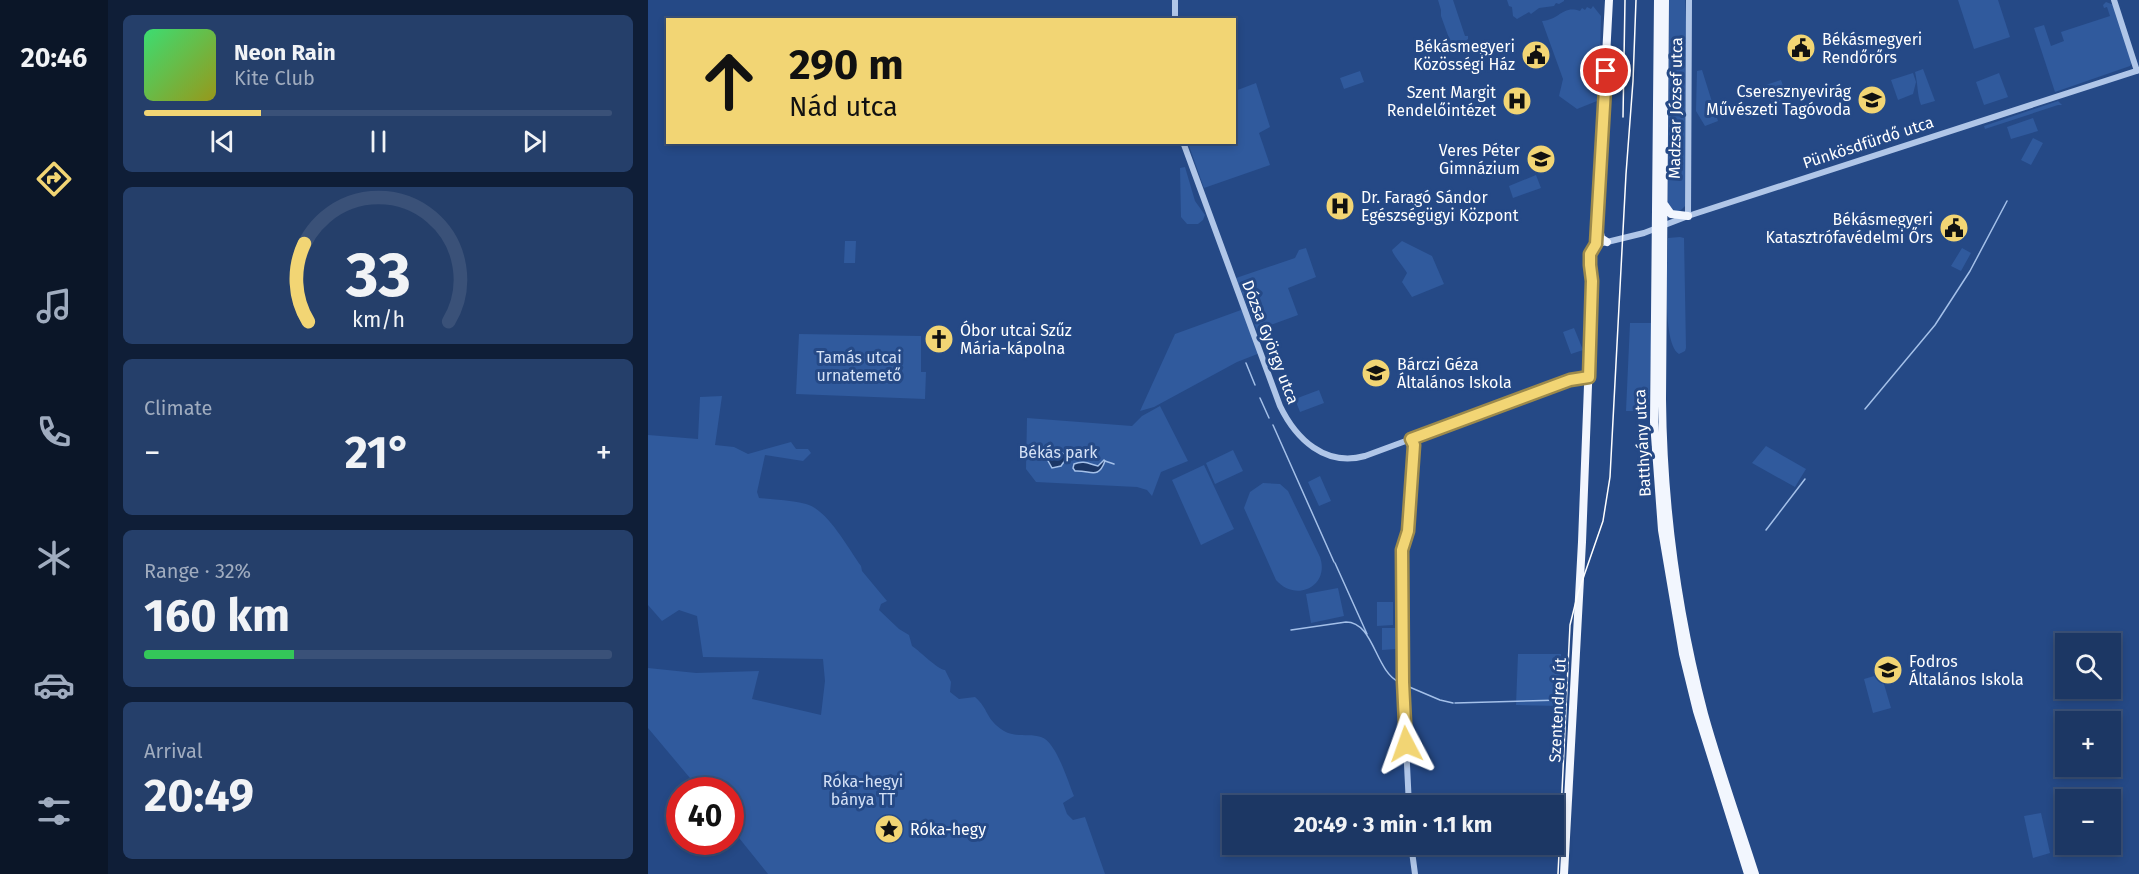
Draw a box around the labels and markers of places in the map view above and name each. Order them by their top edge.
place label: Békásmegyeri Rendőrőrs [1822,30,1922,67]
public building icon: Békásmegyeri Rendőrőrs [1785,32,1817,64]
place label: Békásmegyeri Közösségi Ház [1413,37,1515,74]
public building icon: Békásmegyeri Közösségi Ház [1520,39,1552,71]
pin [1580,45,1631,96]
place label: Cseresznyevirág Művészeti Tagóvoda [1706,82,1852,119]
place label: Szent Margit Rendelőintézet [1387,83,1496,120]
school or university icon: Cseresznyevirág Művészeti Tagóvoda [1856,84,1888,116]
hospital icon: Szent Margit Rendelőintézet [1501,85,1533,117]
place label: Veres Péter Gimnázium [1439,141,1521,178]
school or university icon: Veres Péter Gimnázium [1525,143,1557,175]
place label: Dr. Faragó Sándor Egészségügyi Központ [1361,188,1519,225]
hospital icon: Dr. Faragó Sándor Egészségügyi Központ [1324,190,1356,222]
place label: Békásmegyeri Katasztrófavédelmi Őrs [1766,210,1933,247]
public building icon: Békásmegyeri Katasztrófavédelmi Őrs [1938,212,1970,244]
place label: Óbor utcai Szűz Mária-kápolna [960,320,1072,358]
church icon: Óbor utcai Szűz Mária-kápolna [923,323,955,355]
place label: Bárczi Géza Általános Iskola [1397,355,1512,392]
school or university icon: Bárczi Géza Általános Iskola [1360,357,1392,389]
place label: Fodros Általános Iskola [1909,652,2024,689]
school or university icon: Fodros Általános Iskola [1872,654,1904,686]
place icon: Róka-hegy [873,813,905,845]
place label: Róka-hegy [910,820,986,839]

